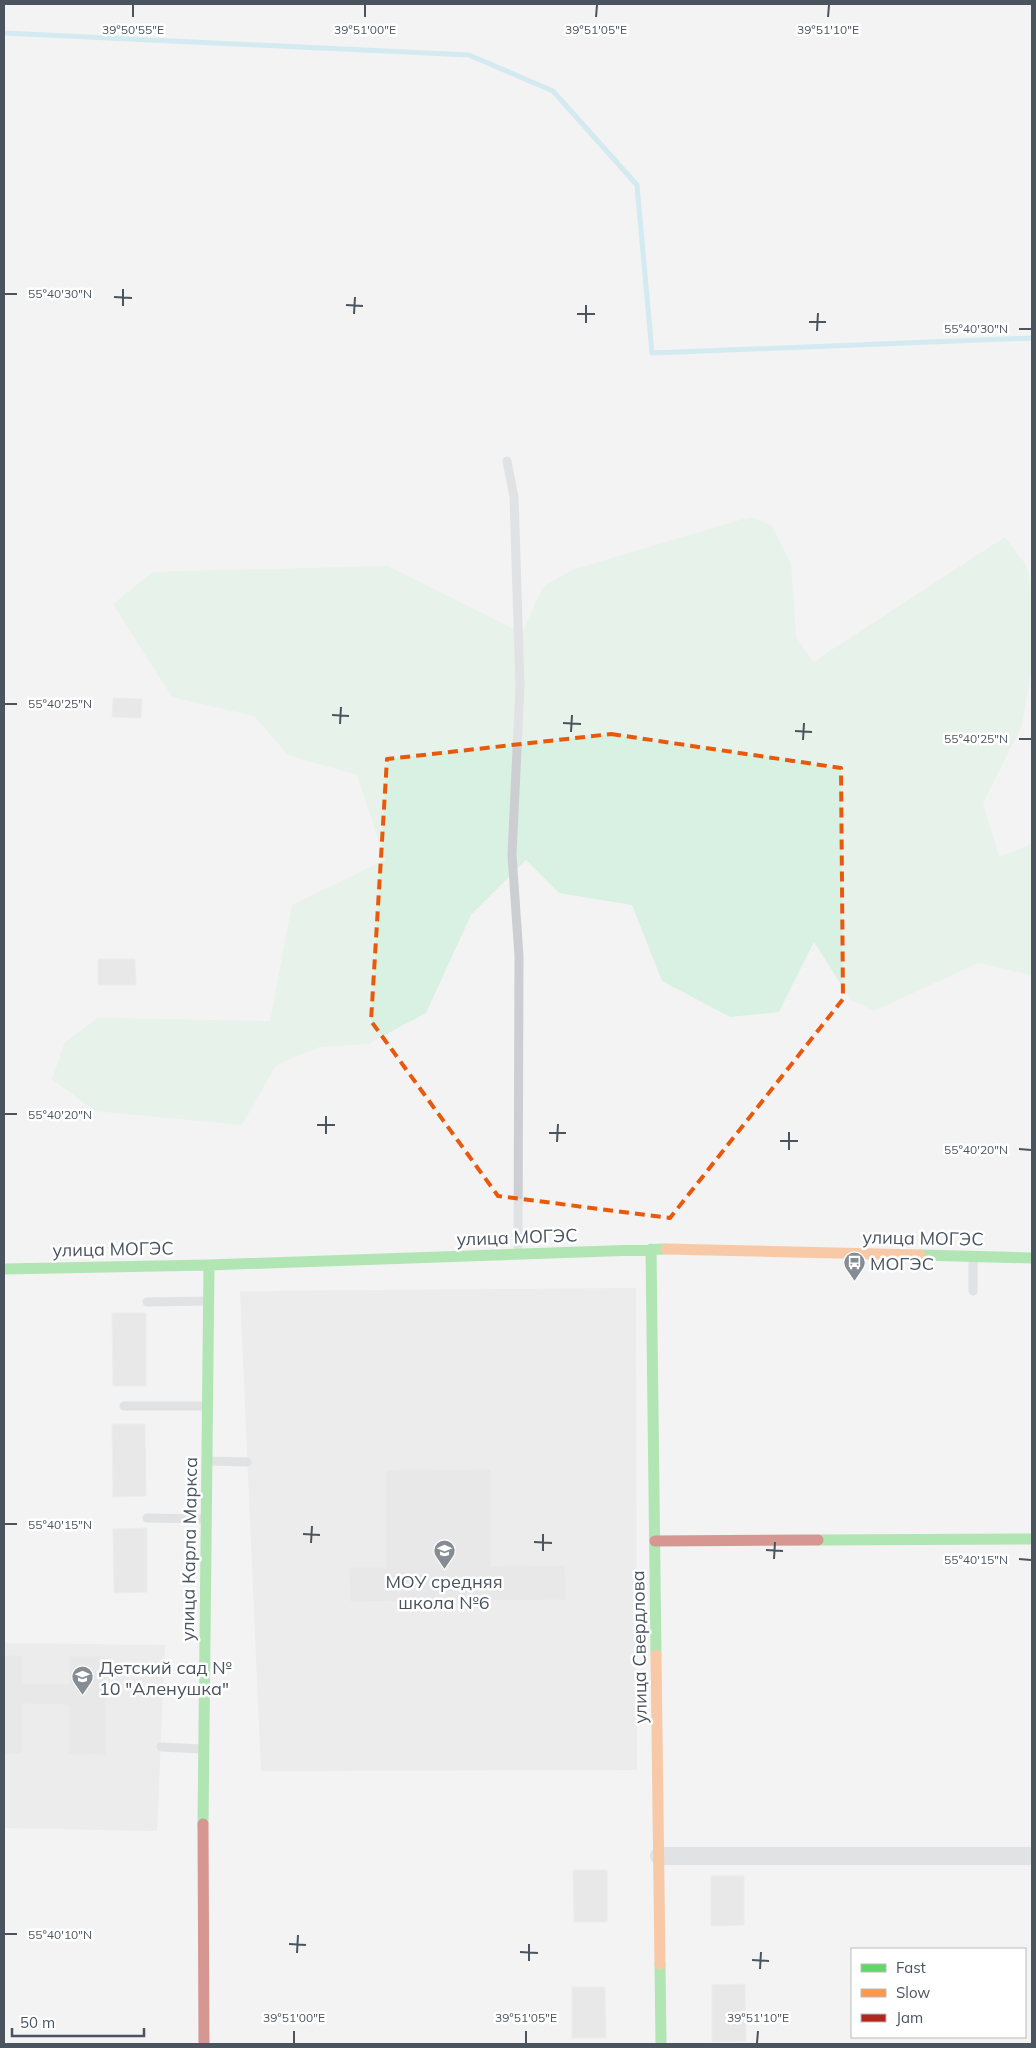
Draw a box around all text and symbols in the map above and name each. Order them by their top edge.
text: 39°50'55"E [102,22,164,37]
text: 39°51'00"E [334,22,396,37]
text: 39°51'05"E [565,22,627,37]
text: 39°51'10"E [797,22,859,37]
text: 55°40'30"N [28,286,92,301]
text: 55°40'30"N [944,321,1008,336]
text: 55°40'25"N [28,696,92,711]
text: 55°40'25"N [944,731,1008,746]
text: 55°40'20"N [28,1107,92,1122]
text: 55°40'20"N [944,1142,1008,1157]
street label: улица МОГЭС [456,1223,578,1251]
street label: улица МОГЭС [862,1225,984,1251]
street label: улица МОГЭС [52,1236,174,1262]
bus stop icon: МОГЭС [842,1251,866,1282]
place label: МОГЭС [870,1252,934,1275]
street label: улица Карла Маркса [176,1457,202,1641]
text: 55°40'15"N [28,1517,92,1532]
school or university icon: МОУ средняя школа №6 [432,1539,456,1570]
text: 55°40'15"N [944,1552,1008,1567]
place label: МОУ средняя школа №6 [385,1570,503,1614]
street label: улица Свердлова [626,1570,652,1724]
place label: Детский сад № 10 "Аленушка" [99,1656,232,1700]
school or university icon: Детский сад № 10 "Аленушка" [71,1665,95,1696]
text: 55°40'10"N [28,1927,92,1942]
legend [851,1948,1026,2038]
text: Fast [896,1958,926,1977]
text: Slow [896,1983,930,2002]
scale bar [12,2006,145,2038]
text: Jam [896,2008,923,2027]
text: 39°51'00"E [263,2010,325,2025]
text: 39°51'05"E [495,2010,557,2025]
text: 39°51'10"E [727,2010,789,2025]
text: 50 m [20,2013,55,2032]

